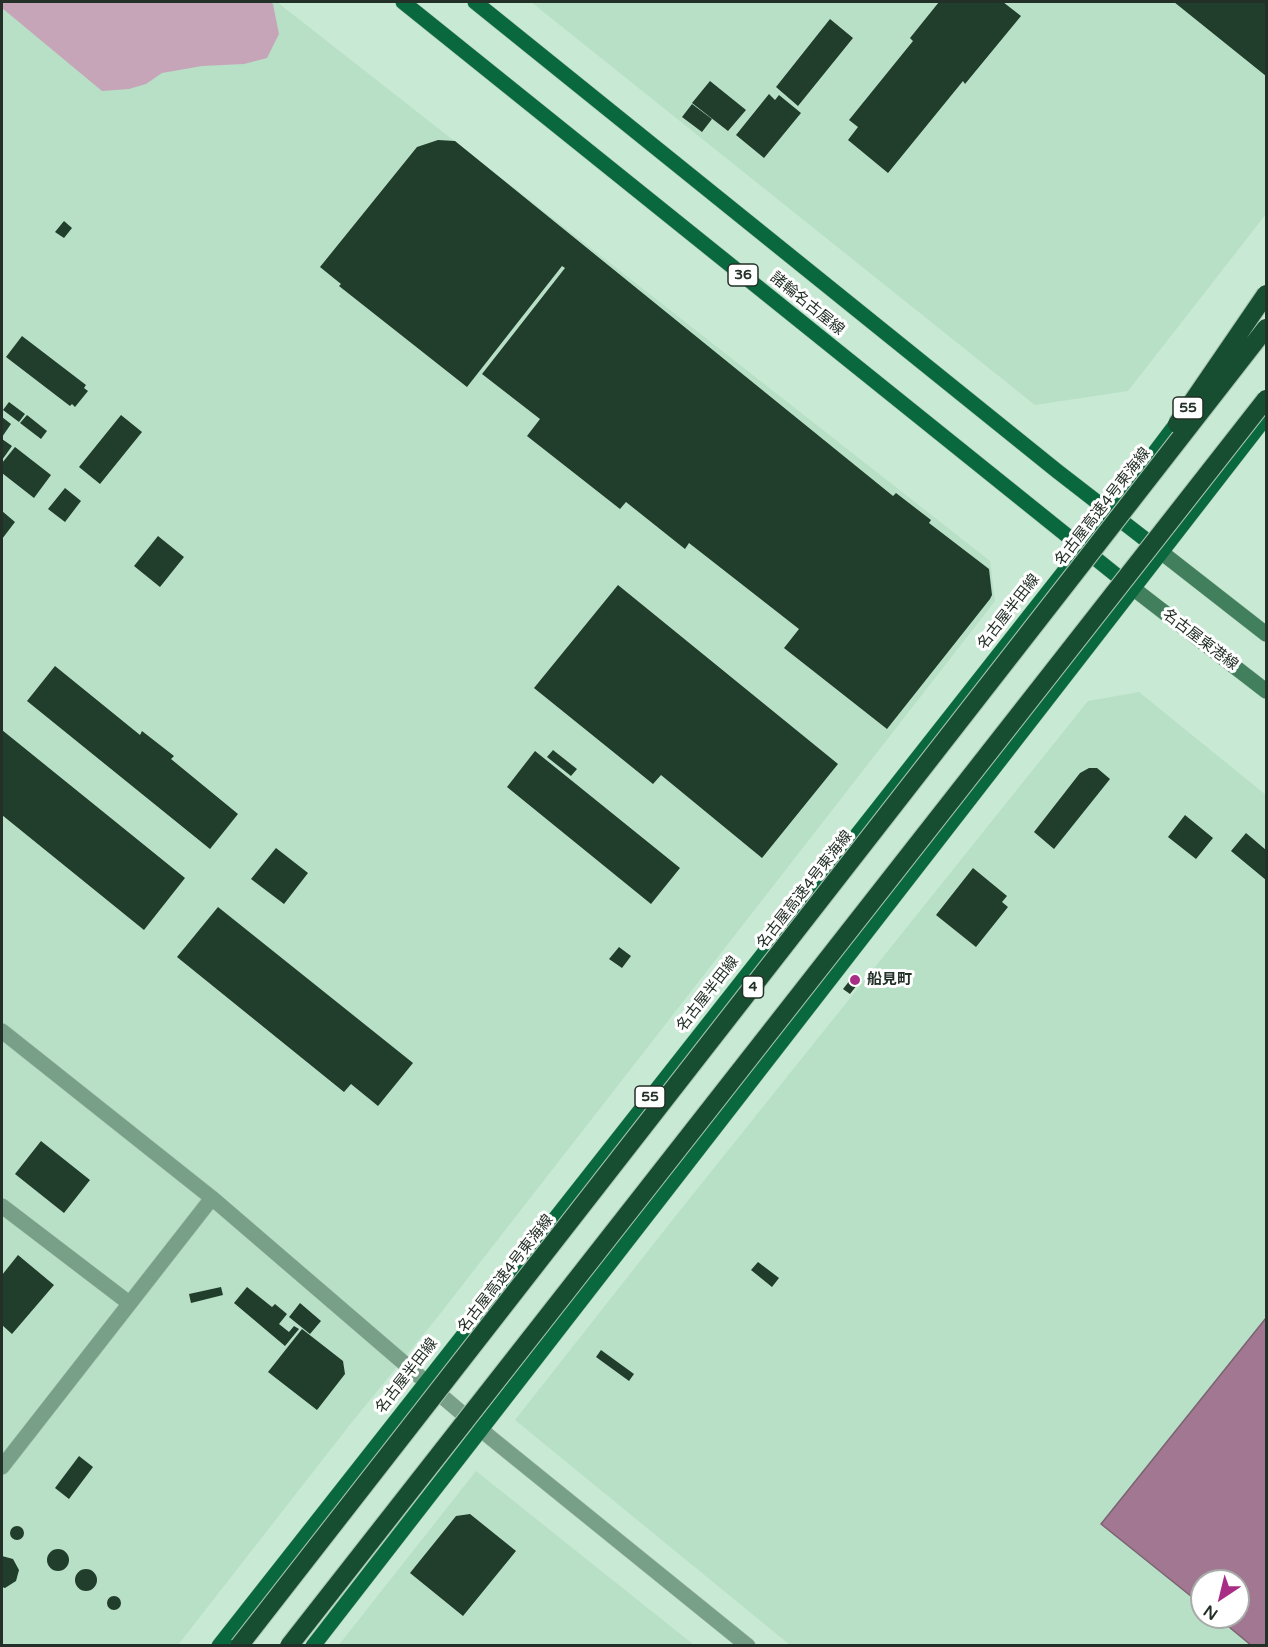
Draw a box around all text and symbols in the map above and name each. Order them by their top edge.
road number: 36 [728,264,758,286]
street label: 諸輪名古屋線 [766,269,848,339]
road number: 55 [1173,397,1203,419]
street label: 名古屋高速4号東海線 [1051,445,1155,569]
street label: 名古屋半田線 [974,571,1044,653]
street label: 名古屋東港線 [1159,606,1241,674]
street label: 名古屋高速4号東海線 [753,828,857,952]
street label: 名古屋半田線 [673,953,743,1035]
place label: 船見町 [867,971,912,989]
marker: 船見町 [848,973,862,987]
road number: 4 [742,976,764,998]
road number: 55 [635,1086,665,1108]
street label: 名古屋高速4号東海線 [454,1212,558,1336]
street label: 名古屋半田線 [372,1335,442,1417]
north arrow [1190,1569,1250,1629]
text: N [1200,1600,1222,1624]

